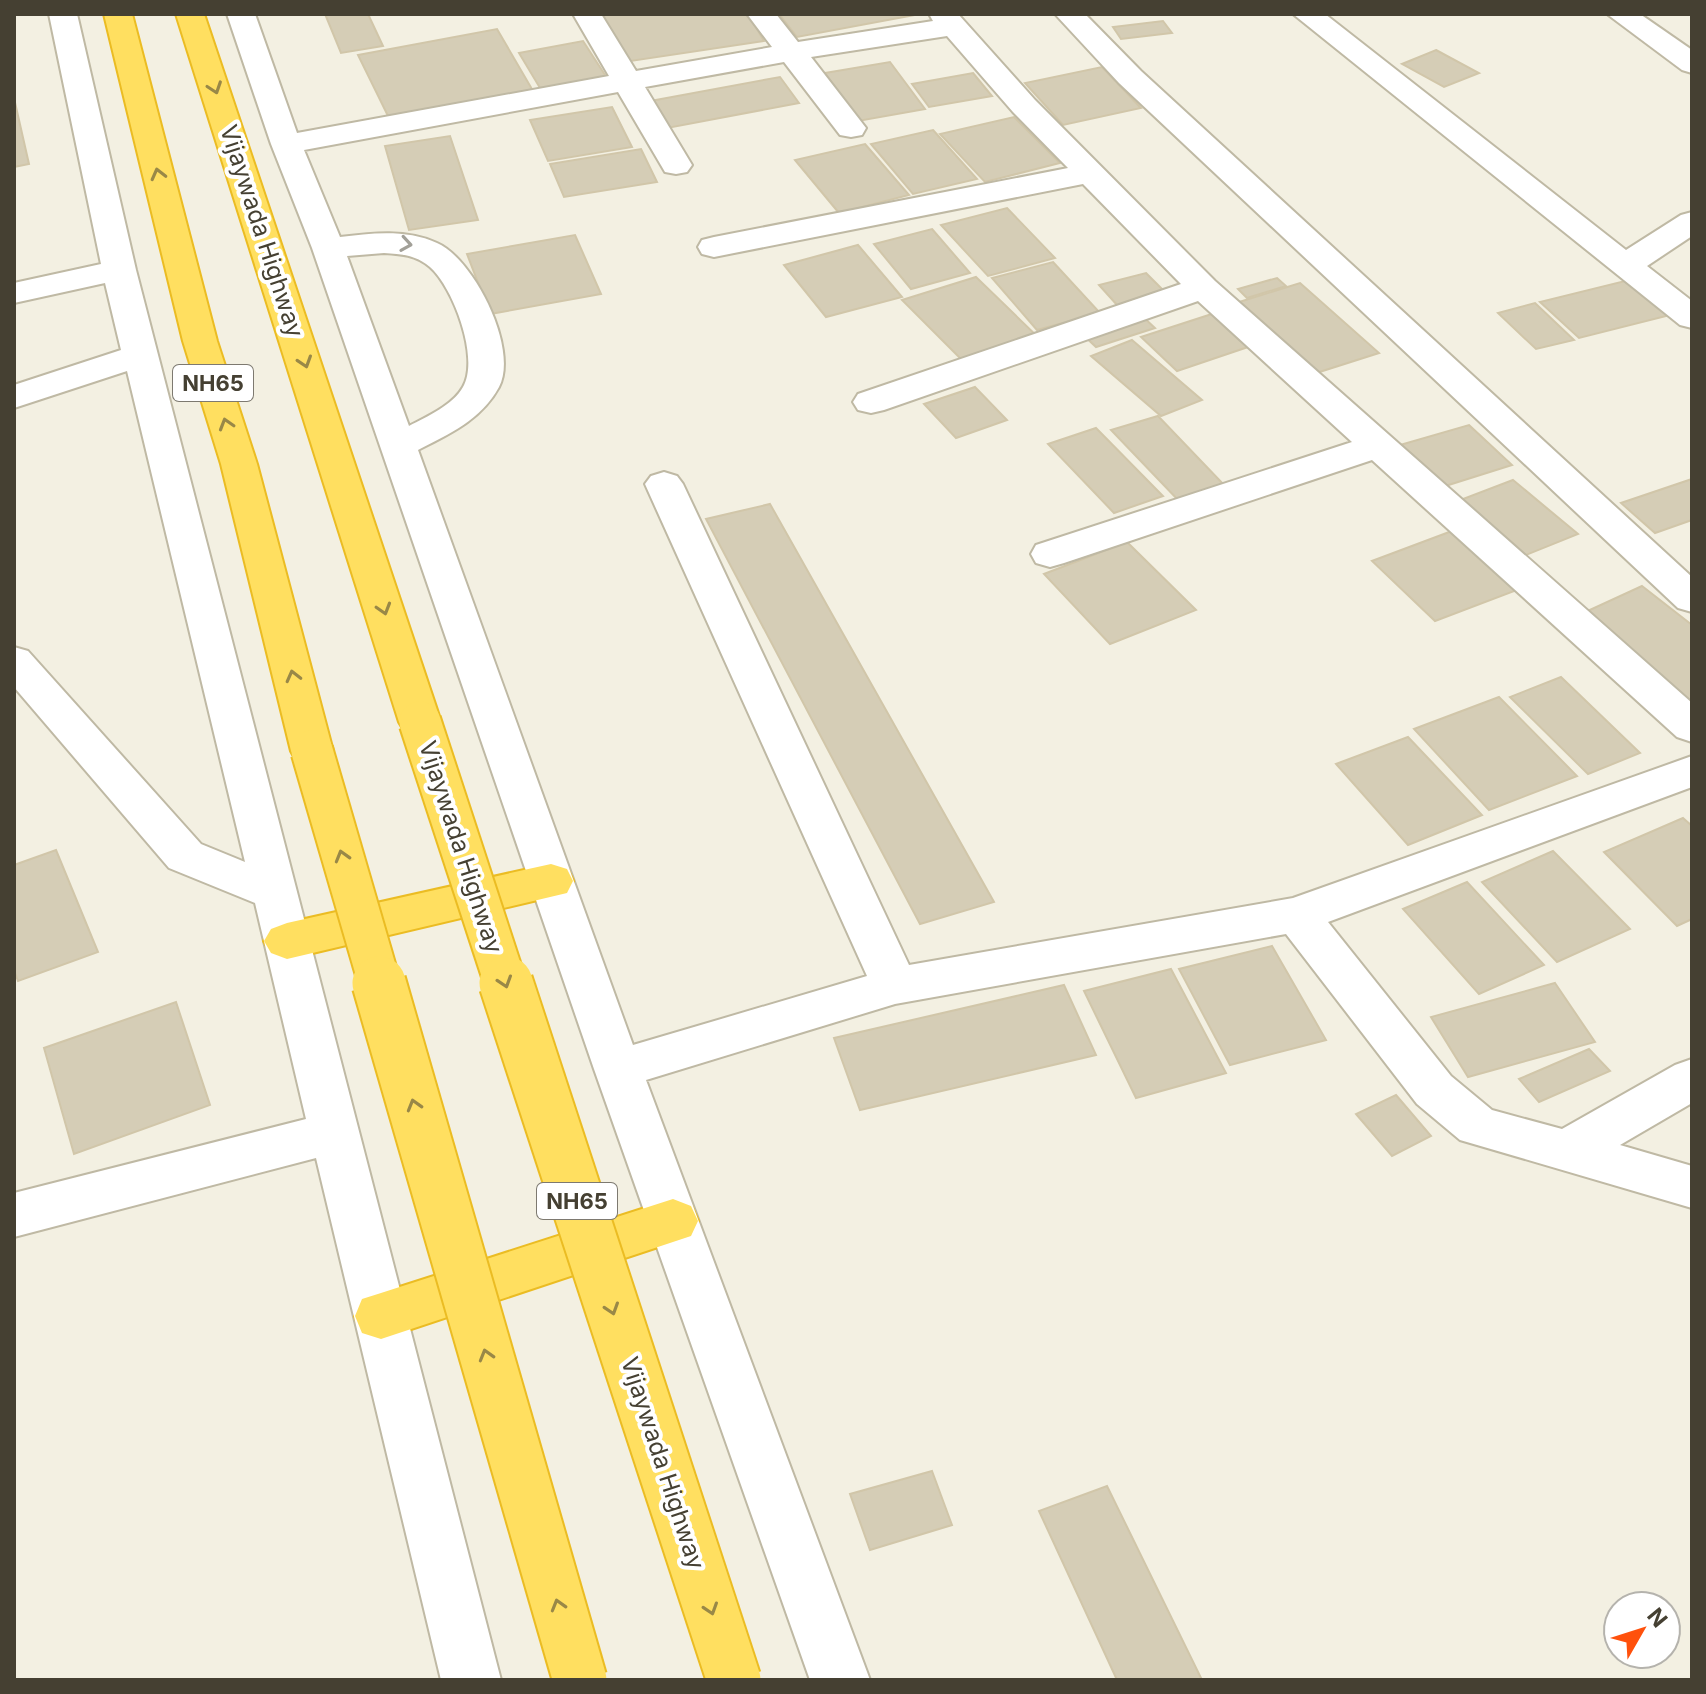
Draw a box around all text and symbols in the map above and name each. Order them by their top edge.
one-way arrow [206,80,222,94]
street label: Vijaywada Highway [214,121,310,341]
one-way arrow [150,167,167,181]
one-way arrow [399,235,412,252]
one-way arrow [295,354,311,368]
road number: NH65 [173,365,253,401]
one-way arrow [220,418,236,432]
one-way arrow [375,602,391,616]
one-way arrow [285,669,302,683]
street label: Vijaywada Highway [413,737,509,957]
one-way arrow [335,849,351,863]
one-way arrow [496,975,512,988]
one-way arrow [407,1099,423,1113]
road number: NH65 [537,1183,617,1219]
one-way arrow [603,1301,619,1315]
one-way arrow [479,1349,495,1363]
street label: Vijaywada Highway [615,1353,711,1573]
north arrow [1602,1590,1682,1670]
one-way arrow [551,1599,567,1613]
one-way arrow [702,1602,718,1615]
text: N [1642,1603,1673,1632]

